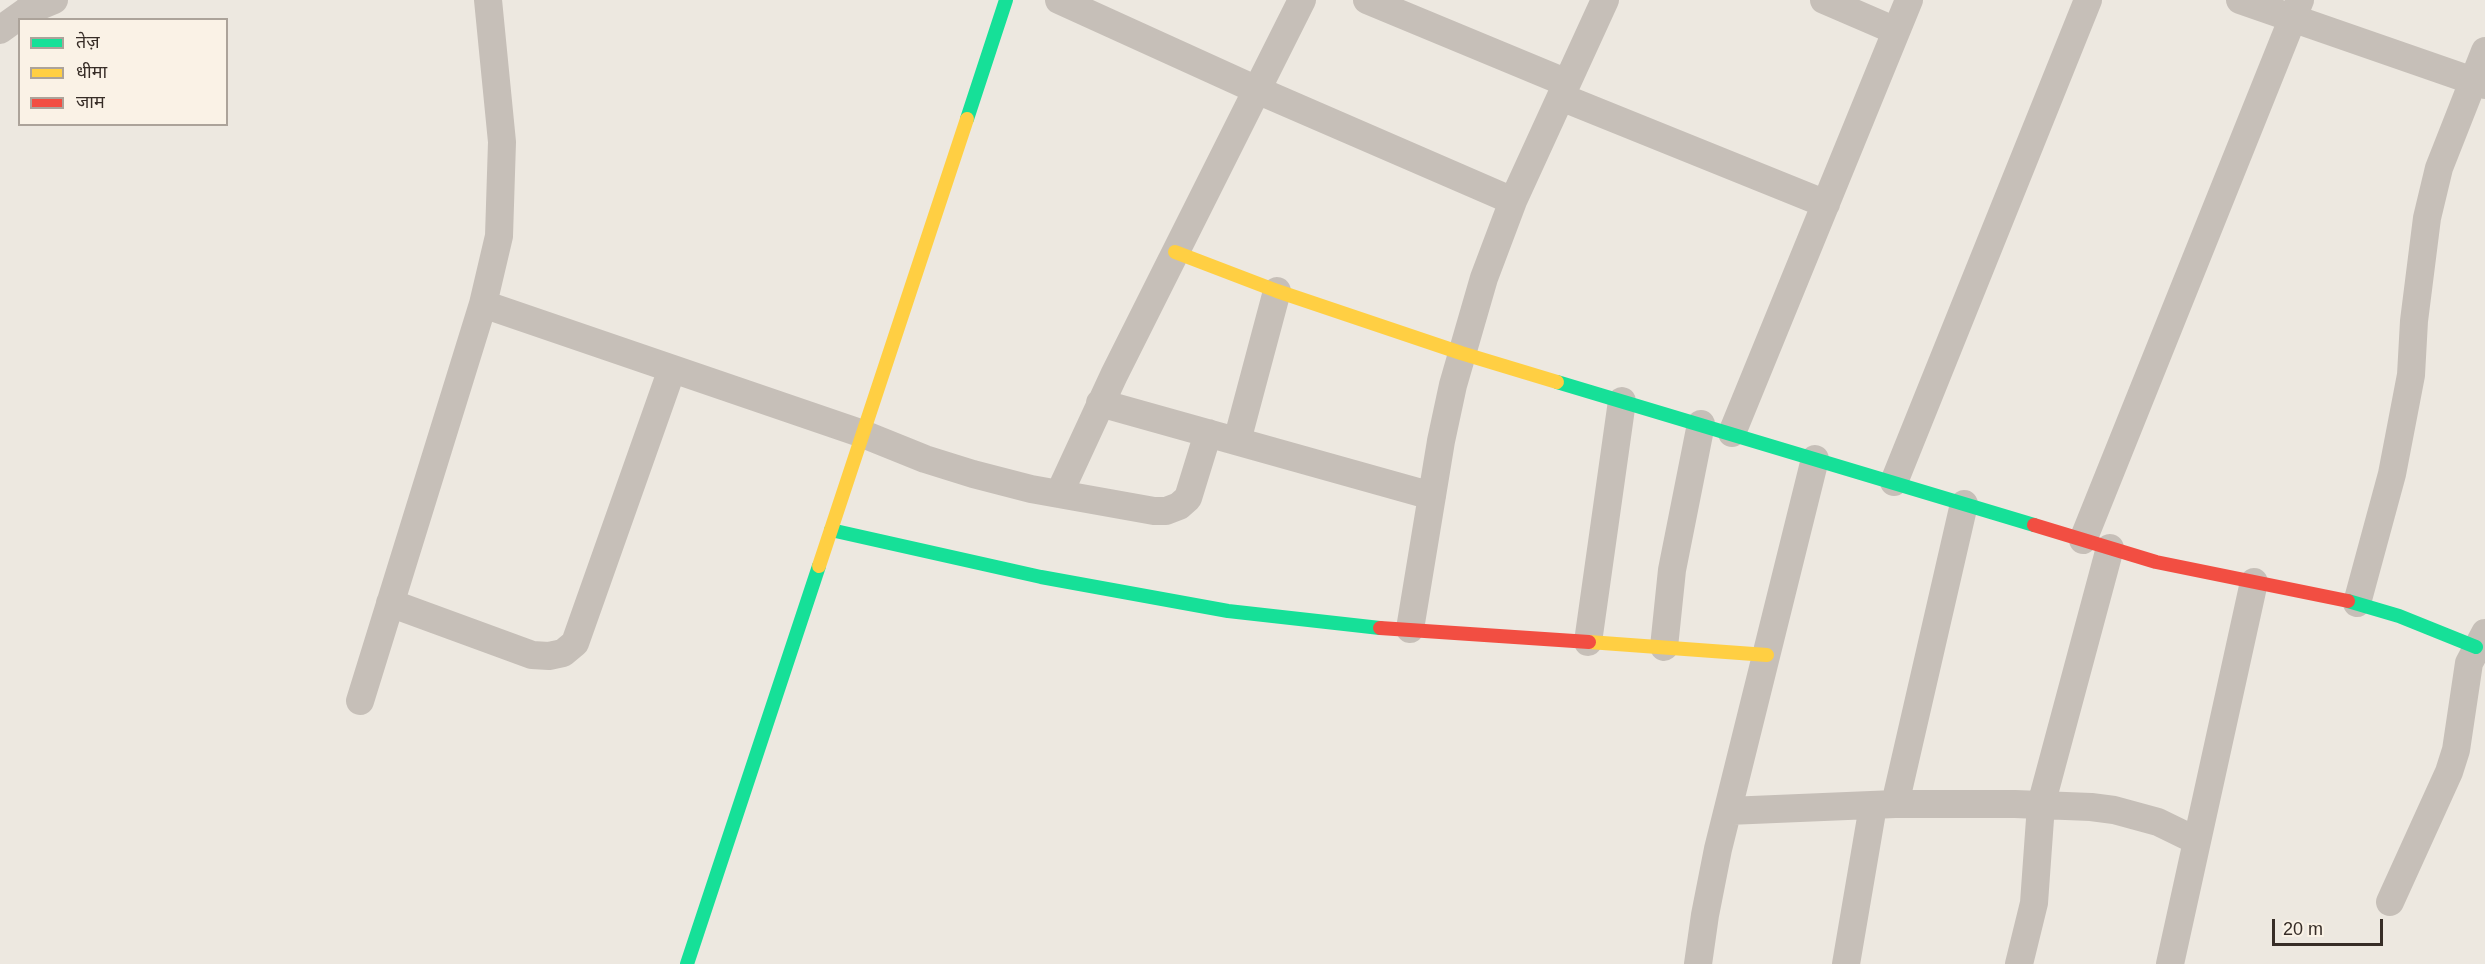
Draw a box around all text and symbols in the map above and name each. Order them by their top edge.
legend [18,18,228,126]
text: तेज़ [76,32,100,52]
text: धीमा [76,62,107,82]
text: जाम [76,92,105,112]
scale bar [2275,907,2386,945]
text: 20 m [2283,919,2323,939]

